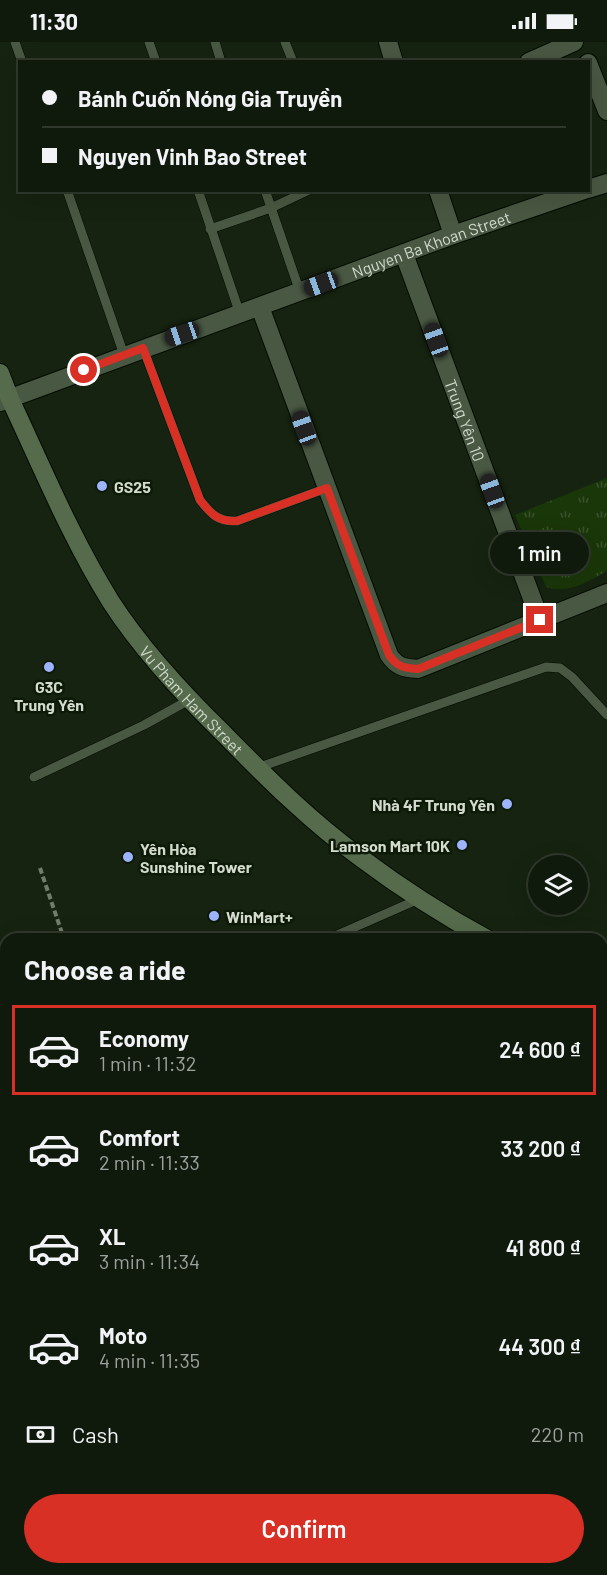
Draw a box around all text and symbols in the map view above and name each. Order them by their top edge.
text: 11:30 [30,8,78,34]
text: Bánh Cuốn Nóng Gia Truyền [78,85,342,111]
text: Nguyen Vinh Bao Street [78,143,307,169]
street label: Nguyen Ba Khoan Street [349,207,513,281]
car [301,269,341,299]
car [162,320,202,348]
car [421,320,451,360]
route start [70,356,97,383]
street label: Trung Yên 10 [442,376,490,464]
car [289,408,319,448]
car [477,471,507,511]
place label: GS25 [114,477,151,496]
marker: GS25 [95,479,109,493]
callout: 1 min [490,533,590,575]
text: 1 min [518,541,561,565]
route end [526,606,553,633]
street label: Vu Pham Ham Street [136,641,248,758]
marker: G3C Trung Yên [42,660,56,674]
place label: G3C Trung Yên [14,677,84,714]
place label: Nhà 4F Trung Yên [372,795,495,814]
marker: Nhà 4F Trung Yên [500,797,514,811]
place label: Lamson Mart 10K [330,836,450,855]
marker: Lamson Mart 10K [455,838,469,852]
place label: Yên Hòa Sunshine Tower [140,839,252,876]
marker: Yên Hòa Sunshine Tower [121,850,135,864]
map controls [528,855,588,915]
button: layers [528,855,588,915]
place label: WinMart+ [226,907,293,926]
marker: WinMart+ [207,909,221,923]
text: Choose a ride [24,953,186,985]
icon: car [27,1023,81,1077]
text: Economy [99,1025,189,1051]
text: 24 600 ₫ [499,1036,581,1062]
text: 1 min · 11:32 [99,1051,196,1075]
icon: car [27,1122,81,1176]
text: Comfort [99,1124,180,1150]
text: 33 200 ₫ [500,1135,581,1161]
text: 2 min · 11:33 [99,1150,200,1174]
icon: car [27,1221,81,1275]
text: XL [99,1223,125,1249]
text: 41 800 ₫ [506,1234,581,1260]
text: 3 min · 11:34 [99,1249,200,1273]
icon: car [27,1320,81,1374]
text: Moto [99,1322,147,1348]
text: 44 300 ₫ [498,1333,581,1359]
text: 4 min · 11:35 [99,1348,200,1372]
icon: cash [24,1418,57,1451]
text: Cash [72,1421,119,1447]
text: 220 m [531,1422,584,1446]
button: Confirm [24,1494,584,1563]

